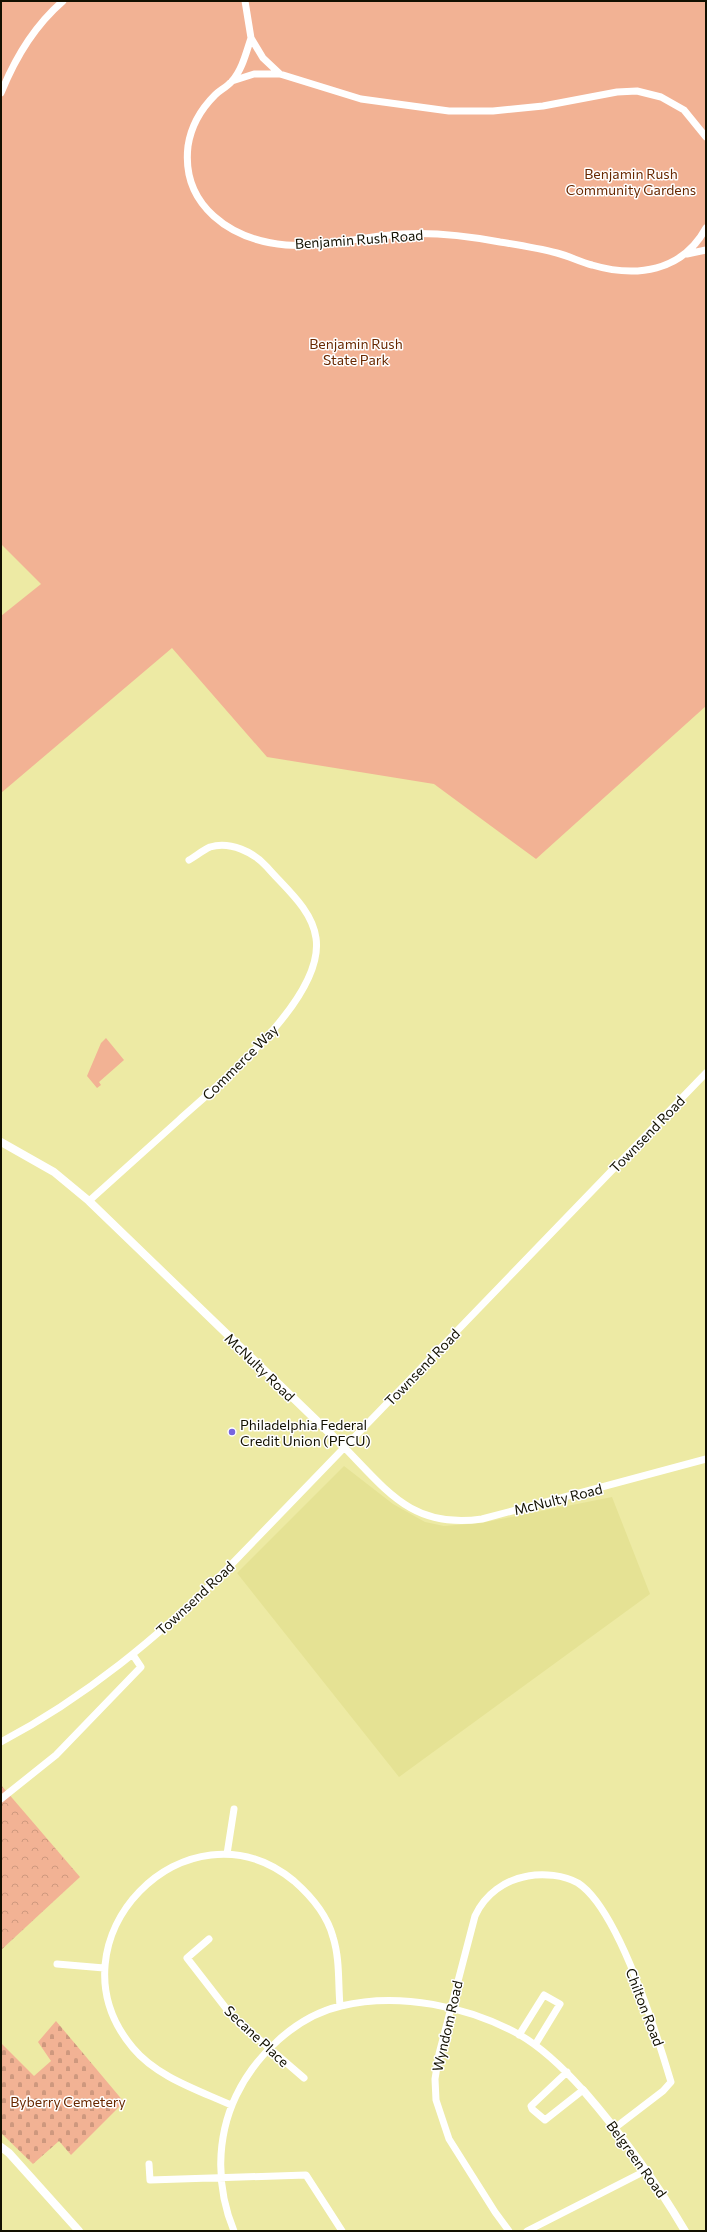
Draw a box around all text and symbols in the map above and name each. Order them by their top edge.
park label: Benjamin Rush Community Gardens [566,165,696,198]
street label: Benjamin Rush Road [294,226,424,252]
park label: Benjamin Rush State Park [309,335,403,368]
street label: Commerce Way [199,1021,281,1103]
street label: Townsend Road [606,1092,688,1176]
street label: Townsend Road [381,1325,463,1409]
street label: McNulty Road [222,1329,298,1405]
place label: Philadelphia Federal Credit Union (PFCU) [240,1416,371,1449]
marker: Philadelphia Federal Credit Union (PFCU) [227,1427,237,1437]
street label: McNulty Road [512,1480,604,1518]
street label: Townsend Road [152,1558,238,1638]
street label: Chilton Road [622,1966,668,2048]
street label: Wyndom Road [428,1979,466,2073]
street label: Secane Place [221,2002,293,2070]
park label: Byberry Cemetery [10,2093,126,2110]
street label: Belgreen Road [603,2117,671,2201]

